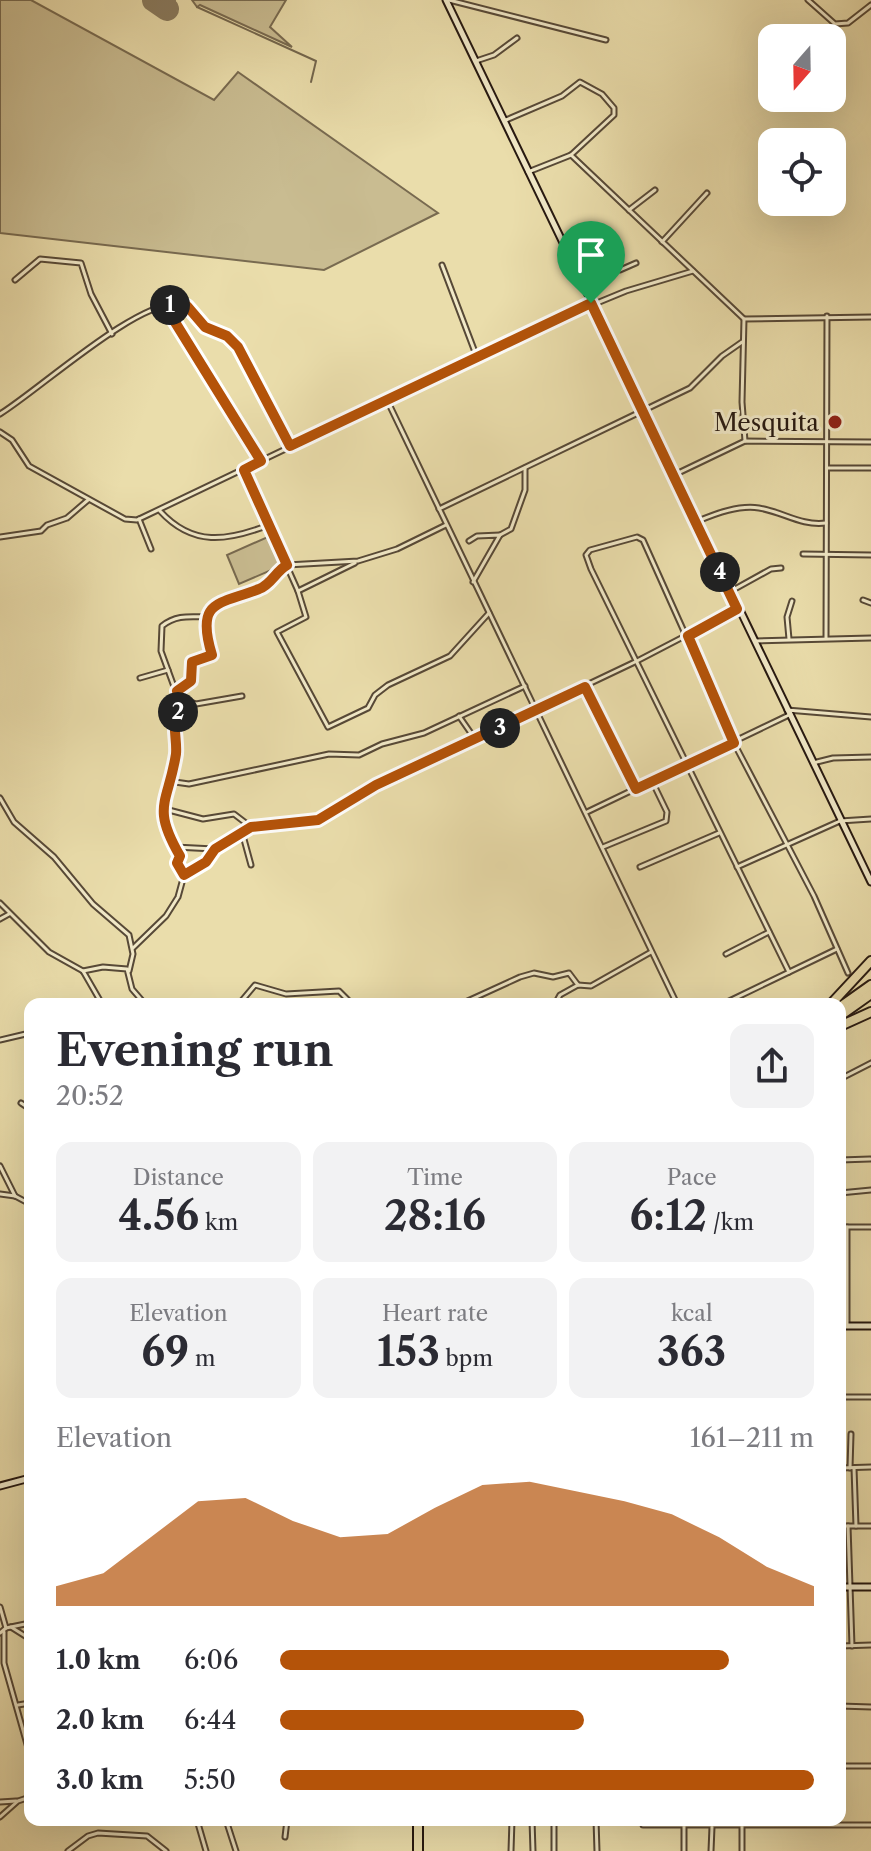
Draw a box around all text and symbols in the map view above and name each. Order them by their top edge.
north arrow [758,24,846,112]
map controls [758,24,846,216]
button: locate [758,128,846,216]
pin [557,221,625,303]
icon: arrive [569,233,613,277]
pin: 1 [150,285,190,325]
text: 1 [165,291,175,318]
place label: Mesquita [714,408,819,437]
marker: Mesquita [826,413,844,431]
pin: 4 [700,552,740,592]
text: 4 [713,558,727,585]
pin: 2 [158,692,198,732]
text: 2 [172,698,185,725]
pin: 3 [480,708,520,748]
text: 3 [494,714,506,741]
text: Evening run [56,1023,333,1077]
button: share [730,1024,814,1108]
text: 20:52 [56,1080,124,1112]
text: Distance [133,1164,224,1191]
text: Time [407,1164,463,1191]
text: Pace [667,1164,717,1191]
text: 4.56 [118,1191,199,1240]
text: 28:16 [384,1191,486,1240]
text: 6:12 [629,1191,707,1240]
text: km [199,1209,238,1236]
text: /km [707,1209,754,1236]
text: Elevation [129,1300,227,1327]
text: Heart rate [382,1300,488,1327]
text: kcal [671,1300,712,1327]
text: 69 [141,1327,189,1376]
text: 153 [377,1327,440,1376]
text: 363 [657,1327,726,1376]
text: m [189,1345,215,1372]
text: bpm [440,1345,493,1372]
text: Elevation [56,1422,172,1454]
text: 161–211 m [690,1422,814,1454]
text: 1.0 km [56,1644,141,1676]
text: 6:06 [184,1644,238,1676]
text: 2.0 km [56,1704,144,1736]
text: 6:44 [184,1704,237,1736]
text: 3.0 km [56,1764,144,1796]
text: 5:50 [184,1764,236,1796]

